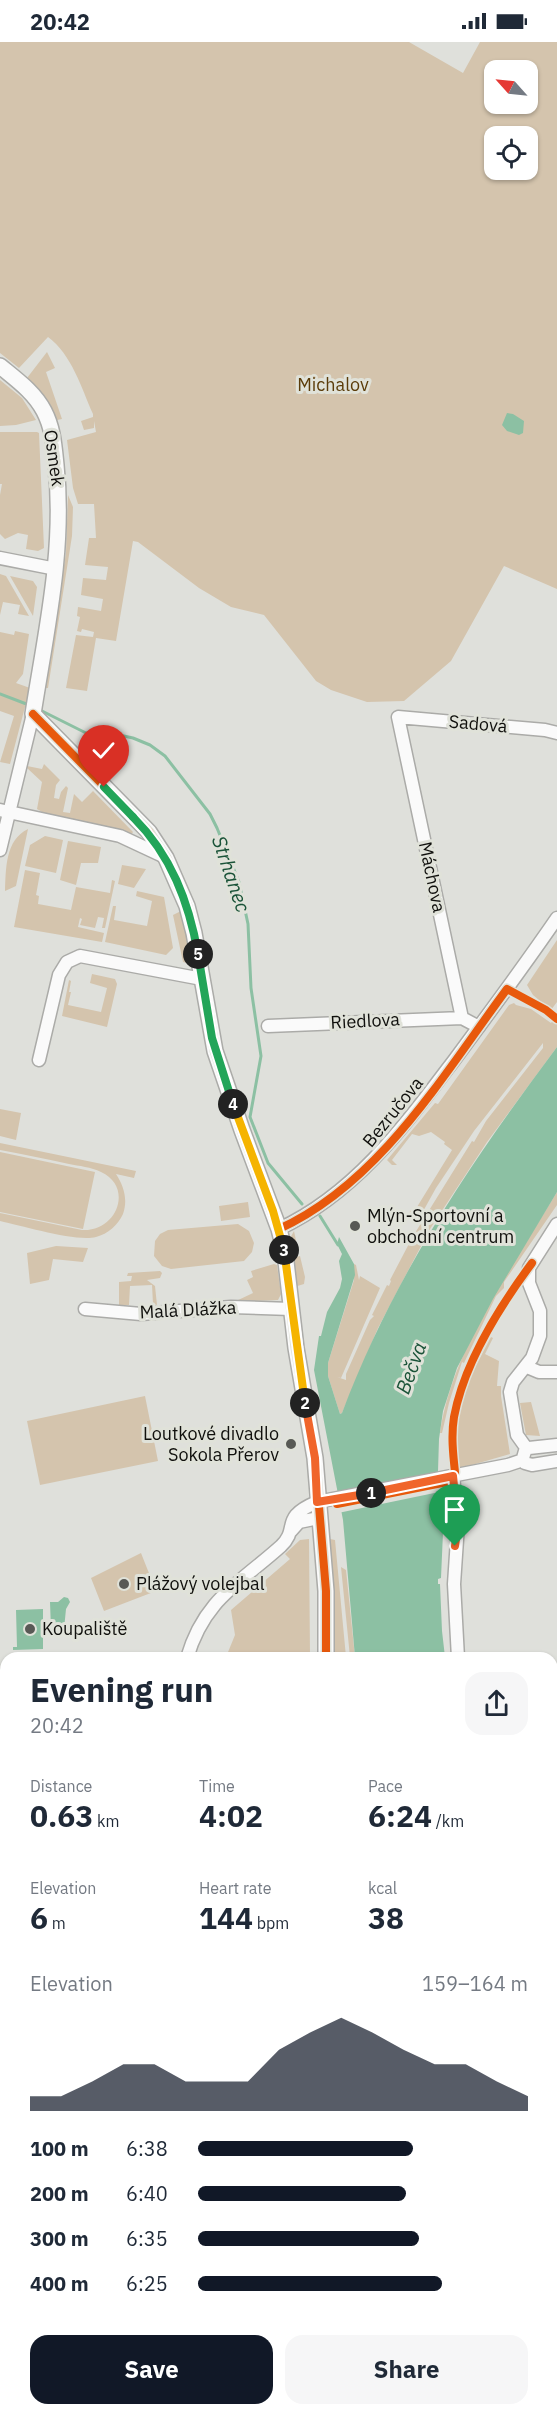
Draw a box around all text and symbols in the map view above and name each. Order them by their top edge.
text: 20:42 [30,7,90,36]
north arrow [484,60,538,114]
map controls [484,60,538,180]
button: locate [484,126,538,180]
park label: Michalov [297,373,369,396]
street label: Osmek [39,428,70,488]
street label: Sadová [448,709,509,738]
pin [78,725,129,787]
icon: check [87,734,120,767]
water label: Strhanec [206,832,257,916]
street label: Máchova [414,839,451,915]
pin: 5 [183,939,213,969]
text: 5 [193,944,203,964]
street label: Riedlova [330,1007,401,1034]
street label: Bezručova [357,1072,428,1152]
pin: 4 [218,1089,248,1119]
text: 4 [228,1094,238,1114]
place label: Mlýn-Sportovní a obchodní centrum [367,1204,514,1248]
marker: Mlýn-Sportovní a obchodní centrum [348,1219,362,1233]
pin: 3 [269,1235,299,1265]
text: 3 [279,1240,289,1260]
street label: Malá Dlážka [139,1295,237,1324]
water label: Bečva [389,1338,432,1398]
pin: 2 [290,1388,320,1418]
text: 2 [300,1393,310,1413]
place label: Loutkové divadlo Sokola Přerov [143,1422,279,1466]
marker: Loutkové divadlo Sokola Přerov [284,1437,298,1451]
pin: 1 [356,1478,386,1508]
text: 1 [366,1483,376,1503]
pin [429,1484,480,1546]
icon: arrive [438,1493,471,1526]
place label: Plážový volejbal [136,1572,265,1595]
marker: Plážový volejbal [117,1577,131,1591]
place label: Koupaliště [42,1617,128,1640]
marker: Koupaliště [23,1622,37,1636]
text: Evening run [30,1668,214,1711]
button: share [465,1672,528,1735]
text: 20:42 [30,1712,84,1739]
text: Distance [30,1776,92,1796]
text: Time [199,1776,235,1796]
text: Pace [368,1776,403,1796]
text: 0.63 [30,1796,93,1835]
text: 4:02 [199,1796,263,1835]
text: 6:24 [368,1796,432,1835]
text: km [93,1811,120,1831]
text: /km [432,1811,464,1831]
text: Elevation [30,1878,96,1898]
text: Heart rate [199,1878,272,1898]
text: kcal [368,1878,397,1898]
text: 6 [30,1898,48,1937]
text: 144 [199,1898,253,1937]
text: 38 [368,1898,404,1937]
text: m [48,1913,66,1933]
text: bpm [253,1913,289,1933]
text: Elevation [30,1970,113,1997]
text: 159–164 m [422,1970,528,1997]
text: 100 m [30,2135,89,2162]
text: 6:38 [126,2135,168,2162]
text: 200 m [30,2180,89,2207]
text: 6:40 [126,2180,168,2207]
text: 300 m [30,2225,89,2252]
text: 6:35 [126,2225,168,2252]
text: 400 m [30,2270,89,2297]
text: 6:25 [126,2270,168,2297]
button: Save [30,2335,273,2404]
button: Share [285,2335,528,2404]

